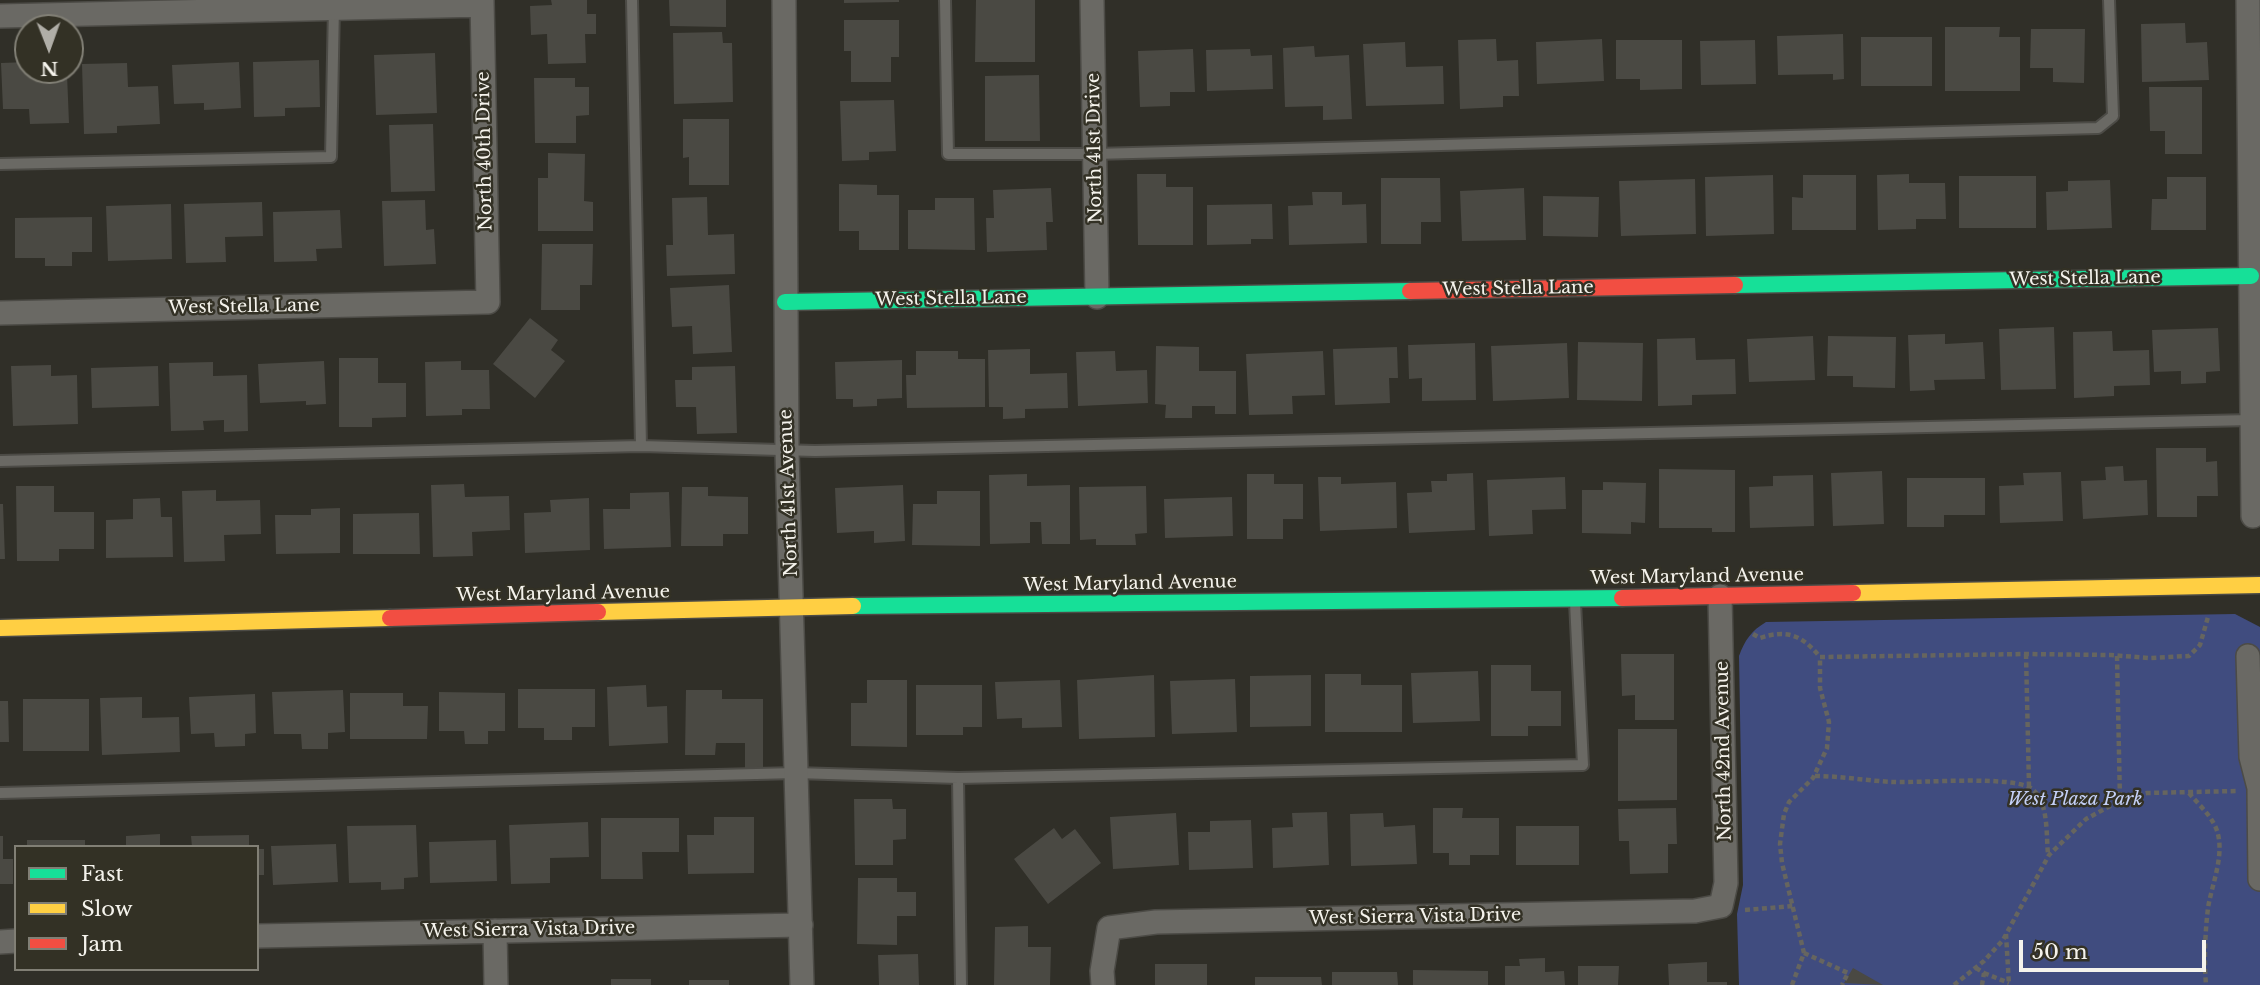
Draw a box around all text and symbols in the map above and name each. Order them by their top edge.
north arrow [14,14,84,84]
text: N [40,57,58,80]
street label: North 40th Drive [473,71,497,231]
street label: North 41st Drive [1083,73,1107,223]
street label: West Stella Lane [2009,267,2161,291]
street label: West Stella Lane [1442,277,1594,301]
street label: West Stella Lane [875,287,1027,311]
street label: West Stella Lane [168,295,320,319]
street label: North 41st Avenue [775,409,803,577]
street label: West Maryland Avenue [1590,564,1804,590]
street label: West Maryland Avenue [1023,571,1237,597]
street label: West Maryland Avenue [456,581,670,607]
street label: North 42nd Avenue [1712,661,1736,841]
park label: West Plaza Park [2008,789,2142,811]
legend [14,845,259,971]
text: Fast [81,861,123,887]
text: Slow [81,896,133,922]
street label: West Sierra Vista Drive [1309,904,1521,930]
street label: West Sierra Vista Drive [423,917,635,943]
scale bar [2022,926,2209,970]
text: Jam [81,931,123,957]
text: 50 m [2032,939,2087,965]

